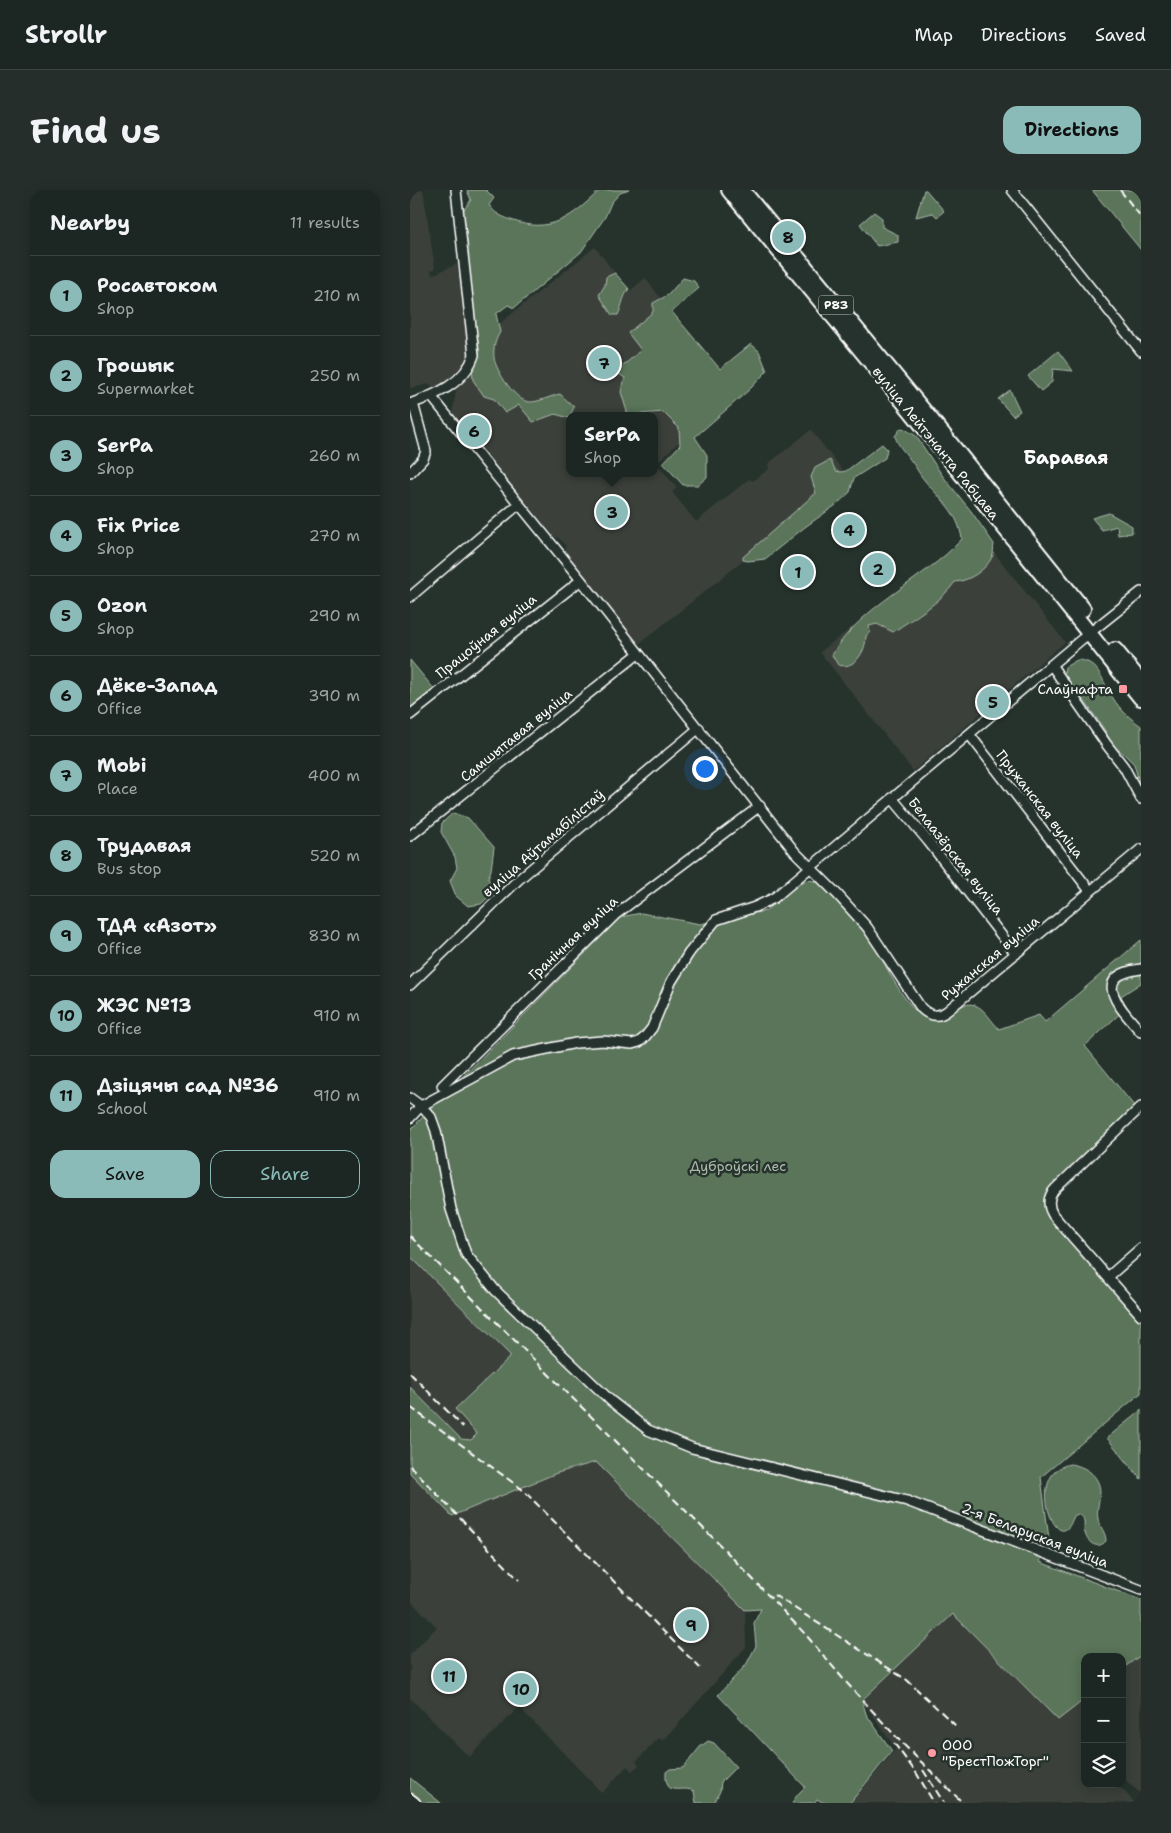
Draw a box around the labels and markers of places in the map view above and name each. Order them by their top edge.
pin: 8 [772,218,804,256]
pin: 7 [588,344,620,382]
pin: 6 [458,412,490,450]
pin: 3 [596,493,628,531]
pin: 4 [833,511,865,549]
pin: 2 [862,550,894,588]
pin: 1 [782,553,814,591]
place label: Слаўнафта [1037,680,1113,698]
pin: 5 [977,683,1009,721]
marker: Слаўнафта [1117,683,1129,695]
pin: 9 [675,1606,707,1644]
pin: 11 [433,1657,465,1695]
pin: 10 [505,1670,537,1708]
place label: ООО "БрестПожТорг" [942,1736,1049,1770]
marker: ООО "БрестПожТорг" [926,1747,938,1759]

